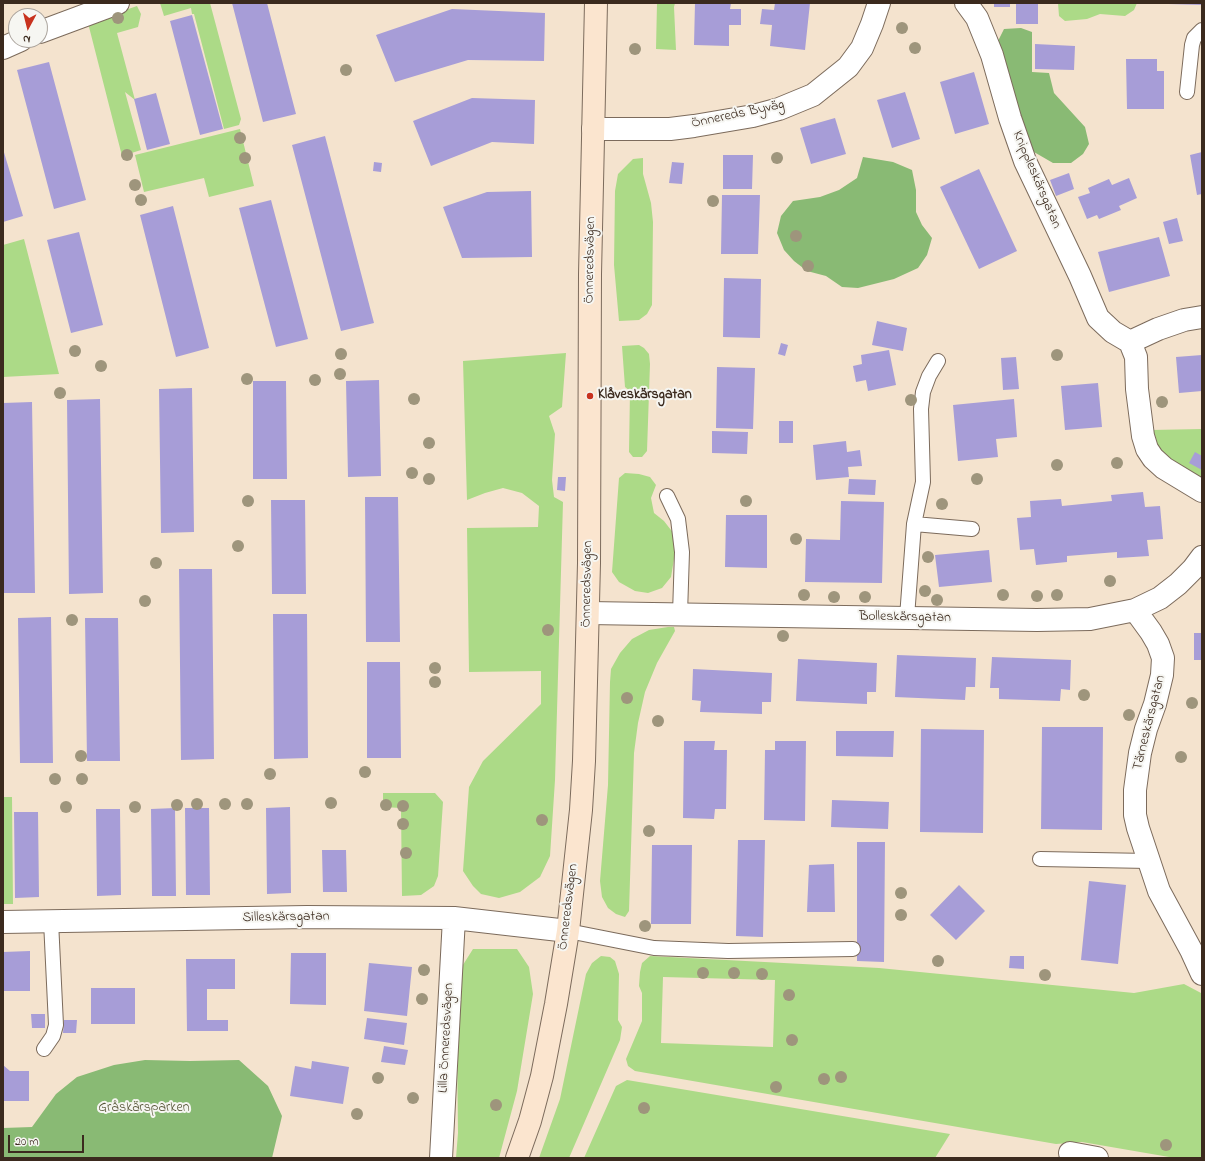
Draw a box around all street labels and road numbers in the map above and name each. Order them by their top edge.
street label: Önnereds Byväg [690,97,786,133]
street label: Knippleskärsgatan [1008,129,1064,231]
street label: Önneredsvägen [582,216,600,304]
street label: Önneredsvägen [579,540,597,628]
street label: Bolleskärsgatan [859,609,951,627]
street label: Tärneskärsgatan [1130,674,1170,772]
street label: Önneredsvägen [555,863,583,951]
street label: Silleskärsgatan [242,909,330,927]
street label: Lilla Önneredsvägen [436,982,458,1094]

